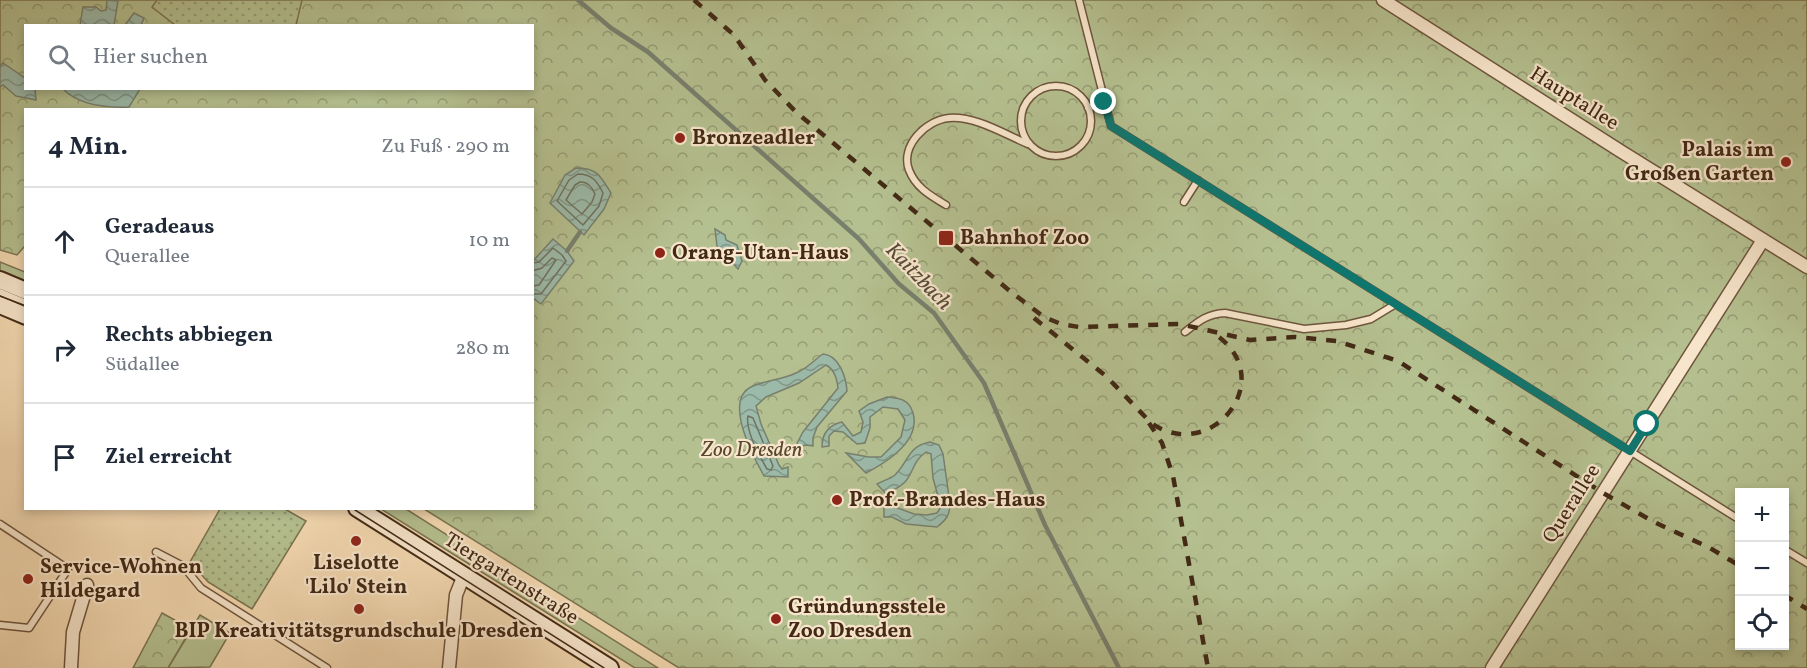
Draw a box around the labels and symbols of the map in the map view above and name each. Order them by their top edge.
street label: Hauptallee [1524,60,1624,138]
route end [1090,88,1116,114]
place label: Bronzeadler [692,124,815,153]
marker: Bronzeadler [673,131,687,145]
place label: Palais im Großen Garten [1625,136,1774,189]
marker: Palais im Großen Garten [1779,155,1793,169]
place label: Bahnhof Zoo [960,224,1089,253]
marker: Bahnhof Zoo [937,229,955,247]
water label: Kaitzbach [878,236,958,318]
place label: Orang-Utan-Haus [672,239,849,268]
marker: Orang-Utan-Haus [653,246,667,260]
route start [1633,410,1659,436]
park label: Zoo Dresden [701,436,802,465]
street label: Querallee [1536,459,1608,549]
place label: Prof.-Brandes-Haus [849,486,1045,515]
marker: Prof.-Brandes-Haus [830,493,844,507]
street label: Tiergartenstraße [438,526,584,632]
marker: Liselotte 'Lilo' Stein [349,534,363,548]
place label: Liselotte 'Lilo' Stein [305,549,408,602]
place label: Service-Wohnen Hildegard [40,553,202,606]
marker: Service-Wohnen Hildegard [21,572,35,586]
place label: Gründungsstele Zoo Dresden [788,593,946,646]
marker: BIP Kreativitätsgrundschule Dresden [352,602,366,616]
marker: Gründungsstele Zoo Dresden [769,612,783,626]
place label: BIP Kreativitätsgrundschule Dresden [174,617,544,646]

